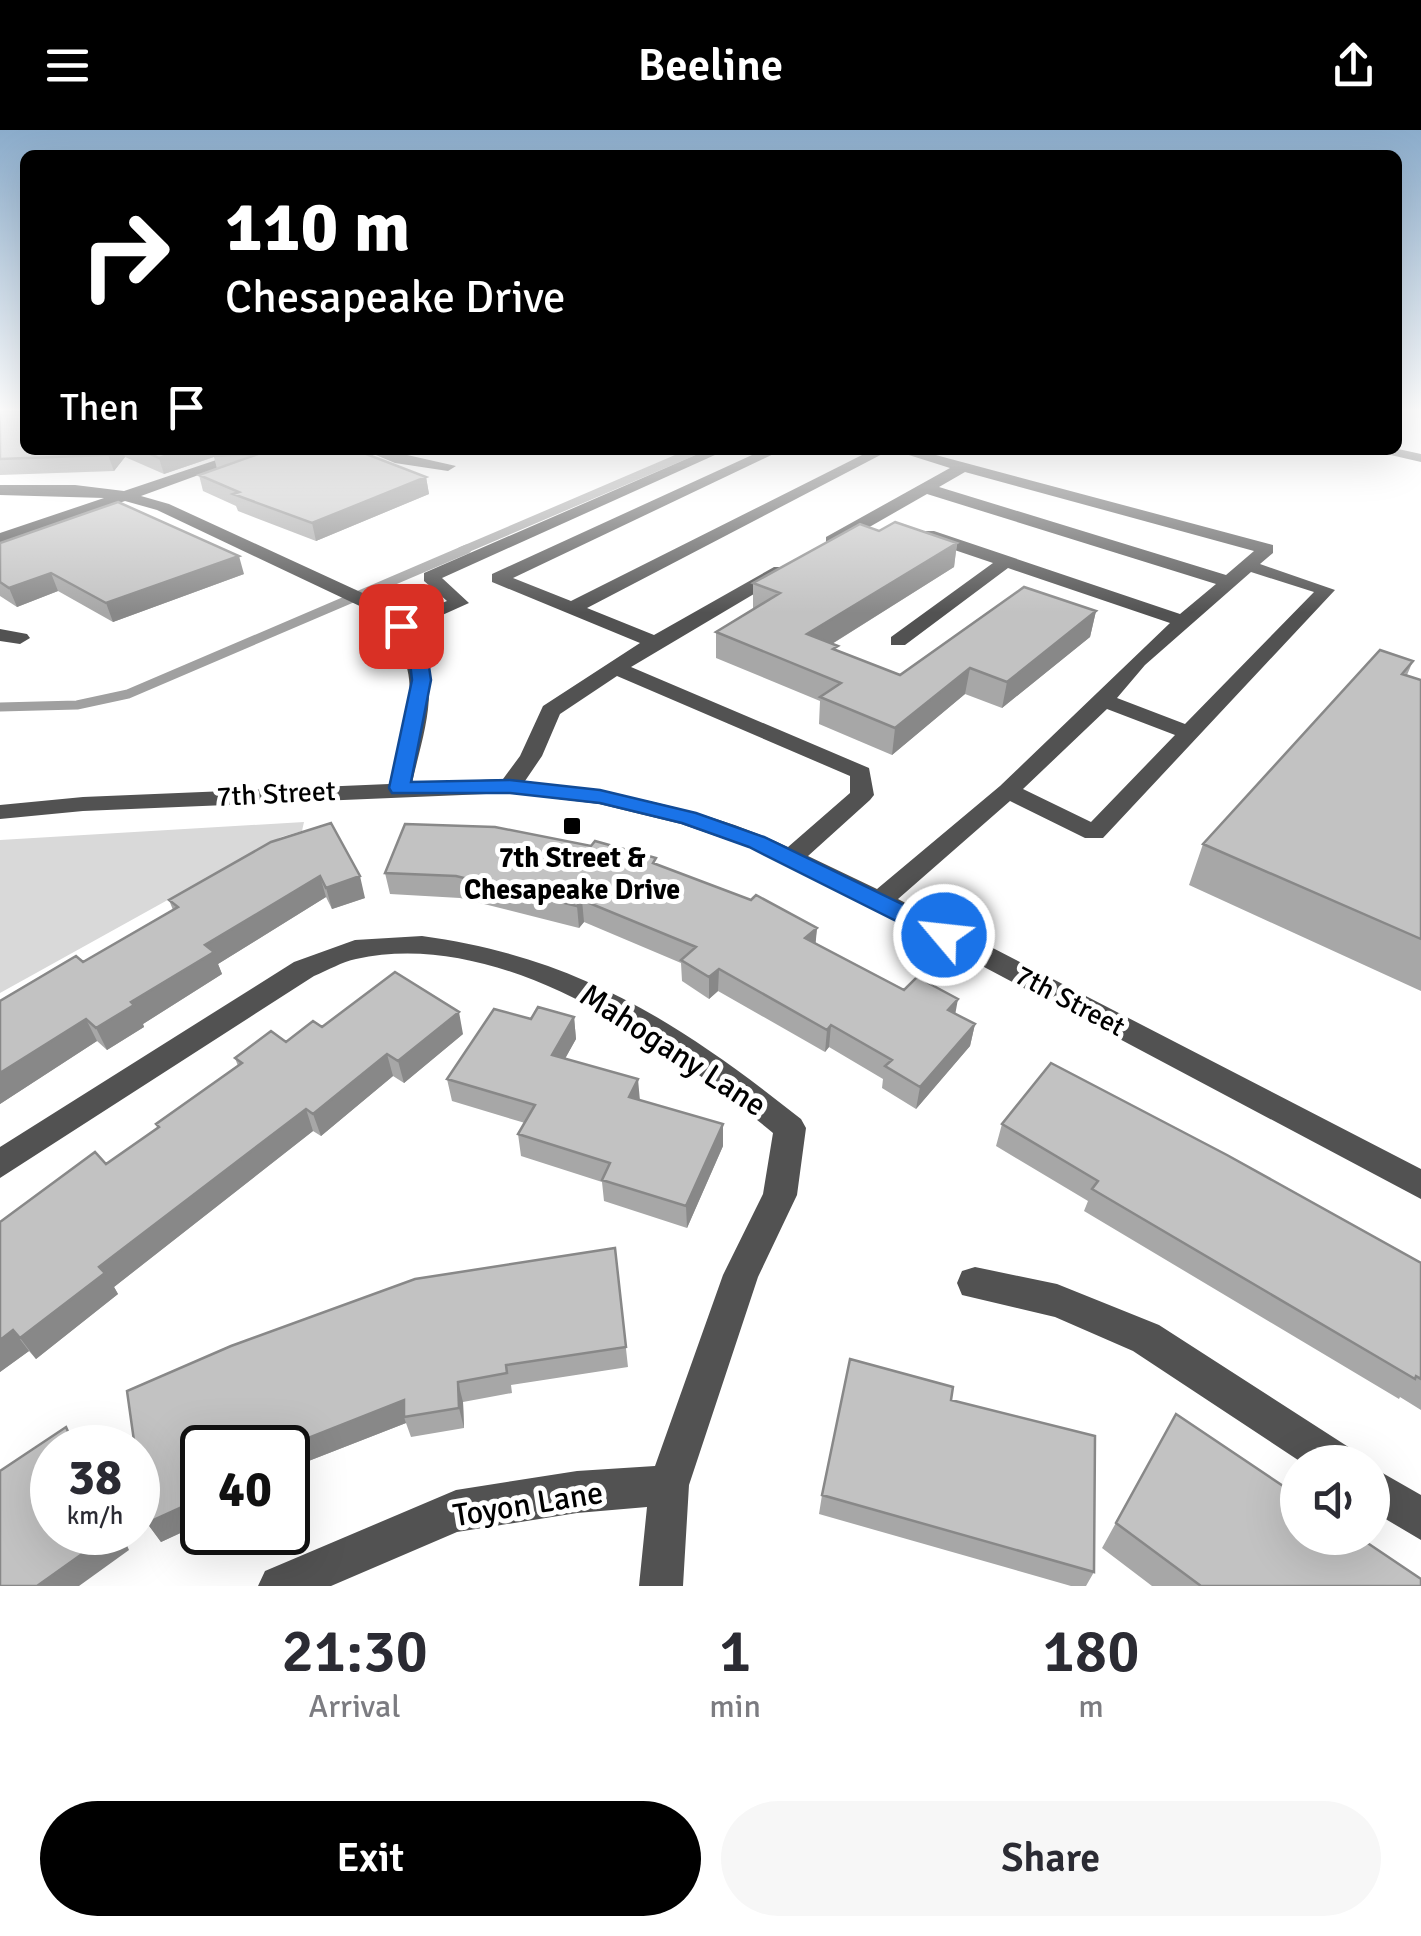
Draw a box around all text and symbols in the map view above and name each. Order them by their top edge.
icon: menu [40,38,95,93]
text: Beeline [638,38,783,93]
icon: share [1326,38,1381,93]
text: 110 m [225,184,410,270]
icon: right [60,190,190,320]
text: Chesapeake Drive [225,270,566,325]
icon: arrive [159,380,214,435]
text: Then [60,384,139,431]
pin [359,584,444,669]
icon: arrive [374,599,429,654]
street label: 7th Street [216,774,337,814]
marker: 7th Street & Chesapeake Drive [561,815,583,837]
place label: 7th Street & Chesapeake Drive [464,841,680,907]
position arrow [892,883,996,987]
street label: 7th Street [1009,958,1131,1044]
street label: Mahogany Lane [573,975,773,1125]
speed limit sign: 40 [180,1425,310,1555]
map controls [1280,1445,1390,1555]
button: sound [1280,1445,1390,1555]
text: 38 [68,1447,122,1509]
street label: Toyon Lane [450,1473,606,1535]
text: km/h [67,1500,123,1531]
text: 21:30 [281,1615,428,1689]
text: 1 [719,1615,751,1689]
text: 180 [1042,1615,1140,1689]
text: Arrival [309,1687,401,1726]
text: min [709,1687,761,1726]
text: m [1078,1687,1104,1726]
button: Exit [40,1801,701,1916]
button: Share [721,1801,1381,1916]

